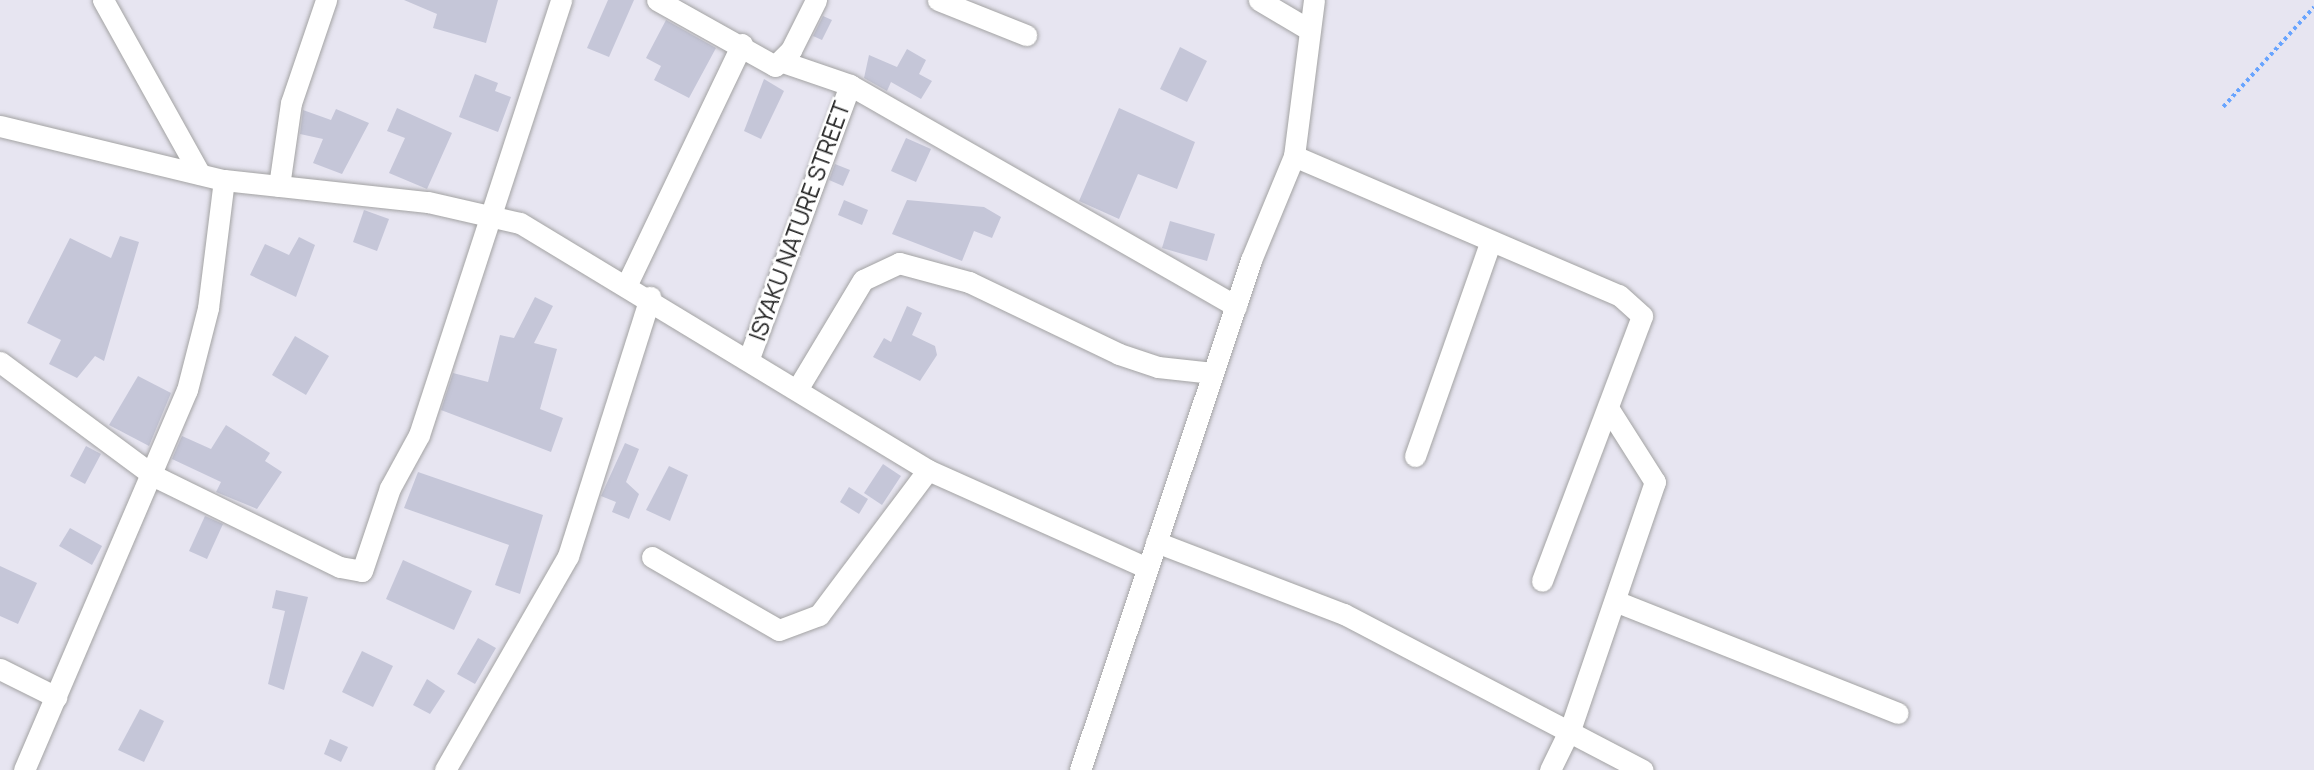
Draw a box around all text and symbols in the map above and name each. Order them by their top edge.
street label: ISYAKU NATURE STREET [743,98,855,344]

